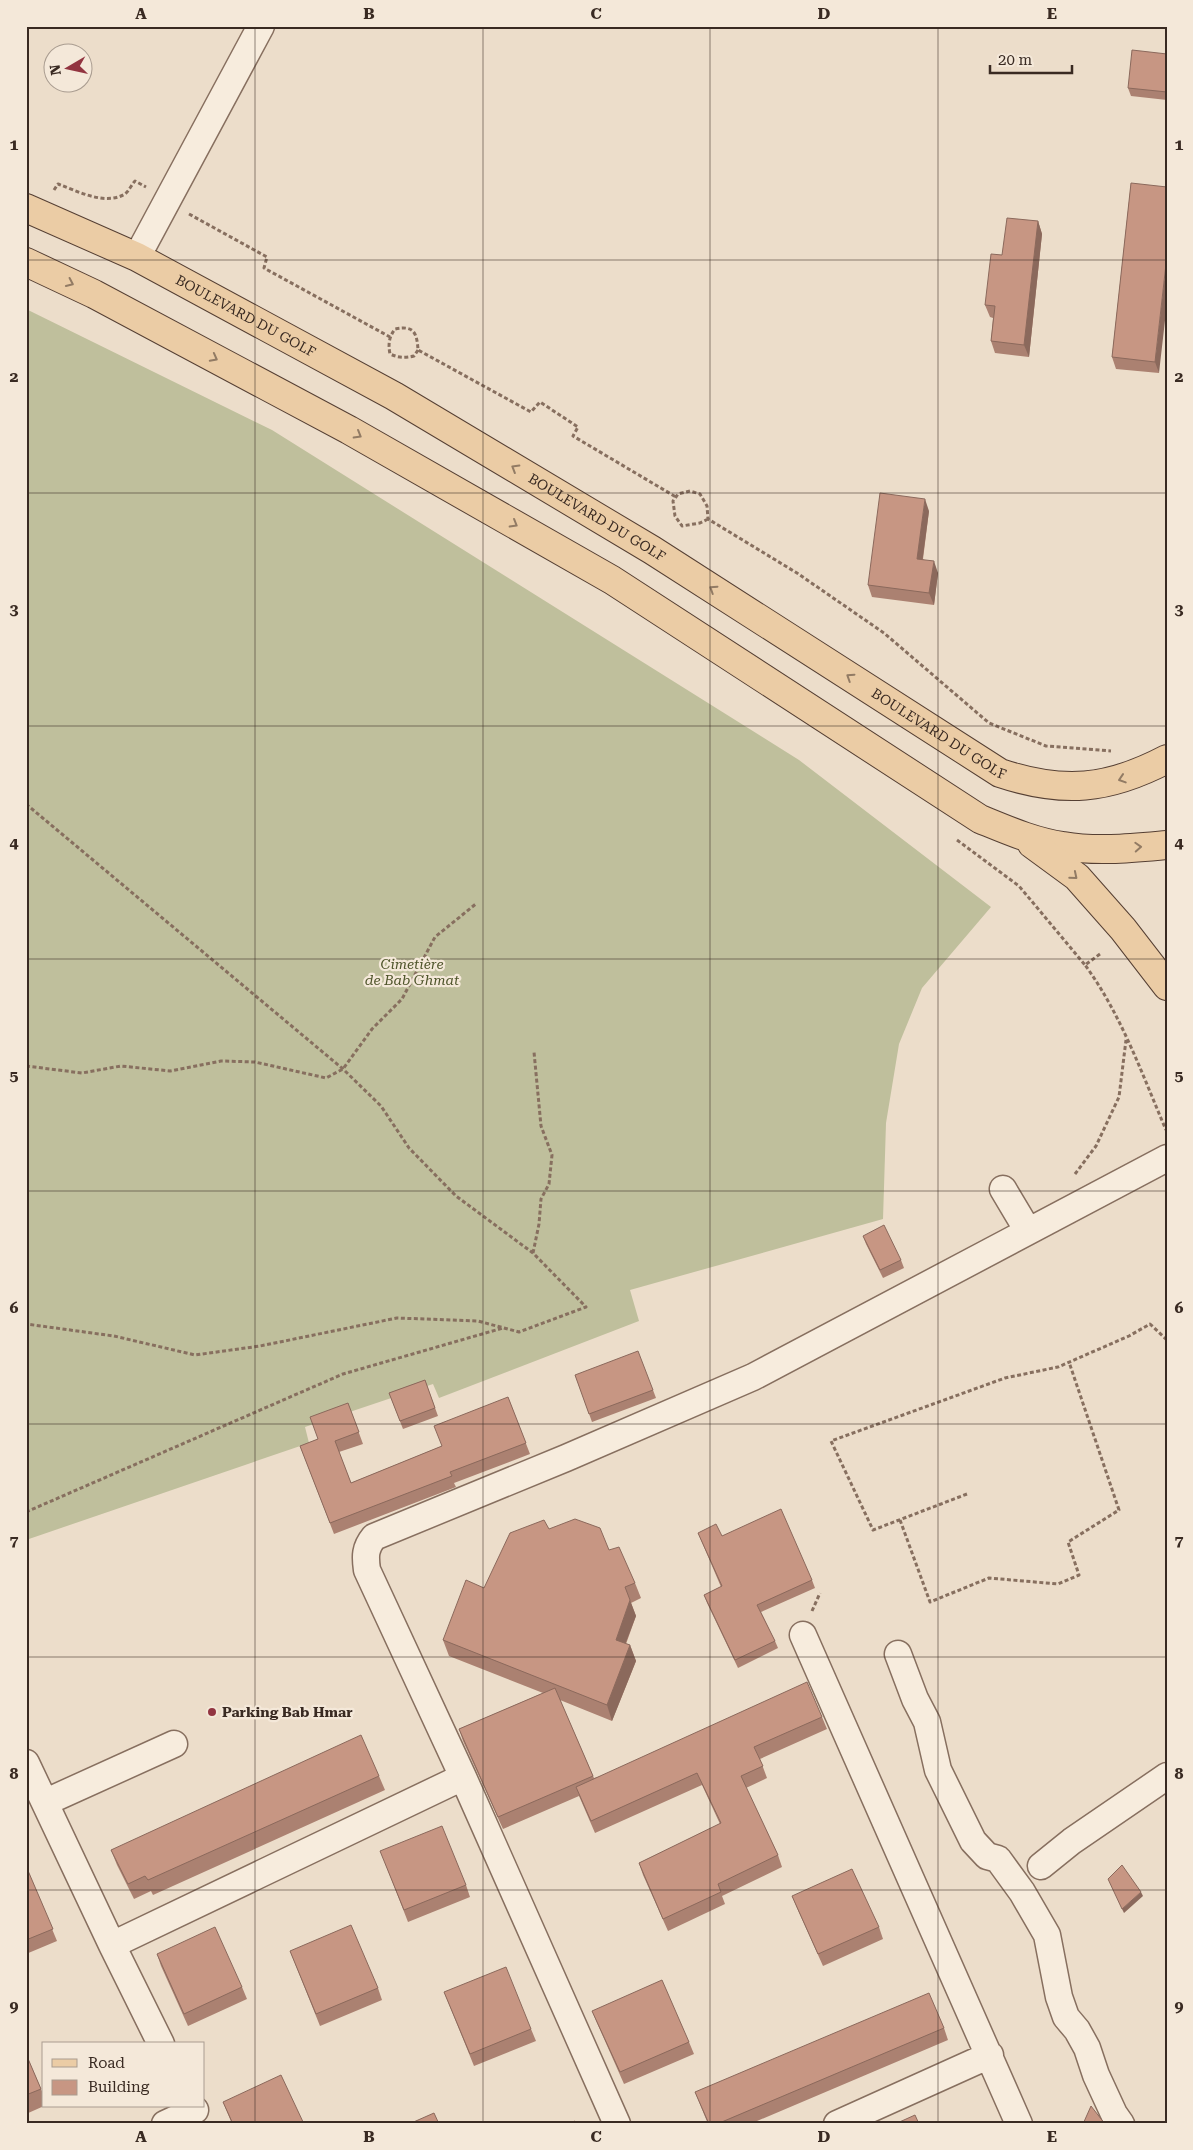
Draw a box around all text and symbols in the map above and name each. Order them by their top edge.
text: A [135,4,147,23]
text: B [363,4,375,23]
text: C [590,4,602,23]
text: D [818,4,831,23]
text: E [1047,4,1057,23]
north arrow [42,42,92,92]
scale bar [990,42,1073,74]
text: 20 m [998,51,1033,69]
text: N [46,63,64,77]
text: 1 [10,135,19,154]
text: 1 [1175,135,1184,154]
street label: BOULEVARD DU GOLF [173,271,319,360]
one-way arrow [65,277,74,288]
one-way arrow [209,352,218,362]
text: 2 [10,367,19,386]
text: 2 [1175,367,1184,386]
one-way arrow [352,429,361,439]
one-way arrow [511,465,520,475]
street label: BOULEVARD DU GOLF [526,470,669,565]
one-way arrow [509,518,518,528]
one-way arrow [710,586,719,596]
text: 3 [10,600,19,619]
text: 3 [1175,600,1184,619]
one-way arrow [846,674,856,683]
street label: BOULEVARD DU GOLF [869,685,1008,783]
one-way arrow [1119,773,1127,783]
text: 4 [10,833,19,852]
text: 4 [1175,833,1184,852]
one-way arrow [1135,842,1143,853]
one-way arrow [1068,870,1077,878]
park label: Cimetière de Bab Ghmat [365,956,460,988]
text: 5 [10,1066,19,1085]
text: 5 [1175,1066,1184,1085]
text: 6 [10,1298,19,1317]
text: 6 [1175,1298,1184,1317]
text: 7 [10,1531,19,1550]
text: 7 [1175,1531,1184,1550]
place label: Parking Bab Hmar [222,1704,353,1720]
marker: Parking Bab Hmar [206,1706,218,1718]
text: 8 [10,1764,19,1783]
text: 8 [1175,1764,1184,1783]
text: 9 [10,1997,19,2016]
text: 9 [1175,1997,1184,2016]
legend [42,2042,205,2108]
text: Road [88,2054,125,2072]
text: Building [88,2078,150,2096]
text: A [135,2127,147,2146]
text: B [363,2127,375,2146]
text: C [590,2127,602,2146]
text: D [818,2127,831,2146]
text: E [1047,2127,1057,2146]

